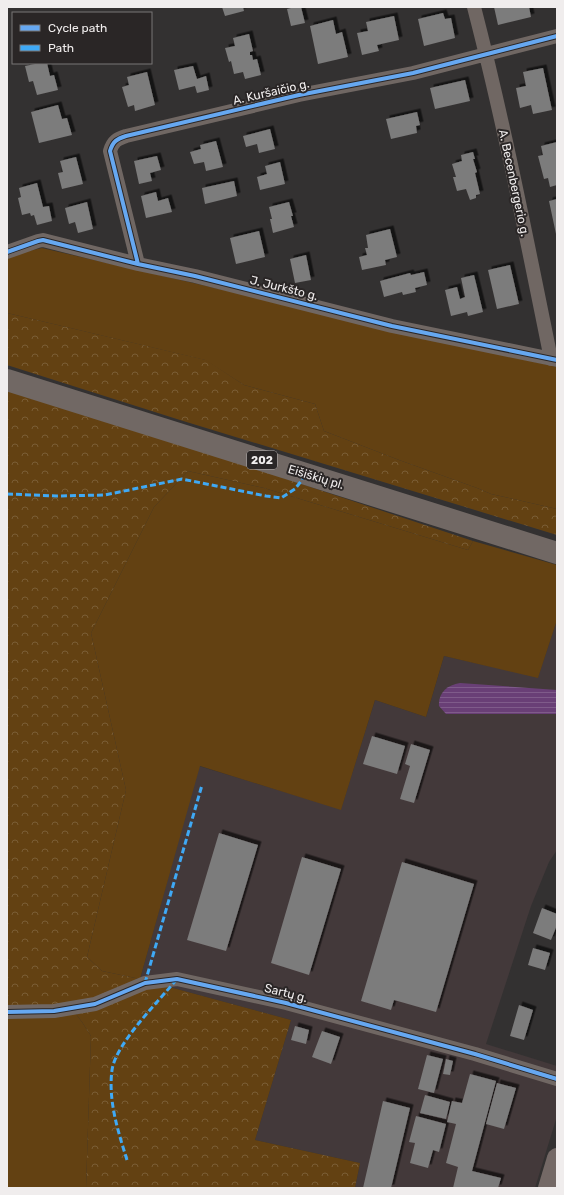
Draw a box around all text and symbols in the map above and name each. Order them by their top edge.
legend [12,12,152,64]
text: Cycle path [48,21,107,35]
text: Path [48,41,74,55]
street label: A. Kuršaičio g. [231,76,311,108]
street label: A. Becenbergerio g. [496,128,532,238]
street label: J. Jurkšto g. [249,273,319,303]
road number: 202 [247,451,277,469]
street label: Eišiškių pl. [286,462,346,492]
street label: Sartų g. [263,981,309,1005]

